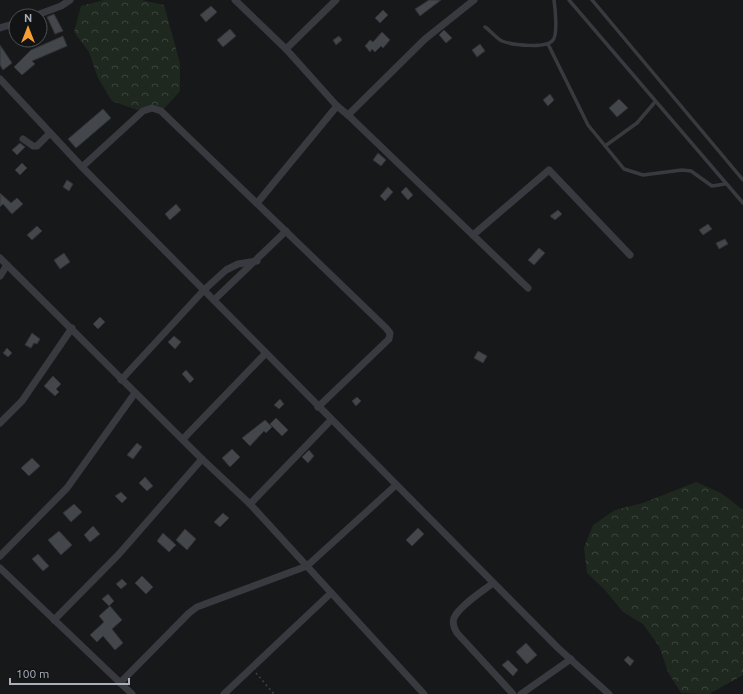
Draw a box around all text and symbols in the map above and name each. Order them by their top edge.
north arrow [8,8,48,48]
text: N [24,12,32,24]
scale bar [10,660,129,686]
text: 100 m [16,667,49,680]

